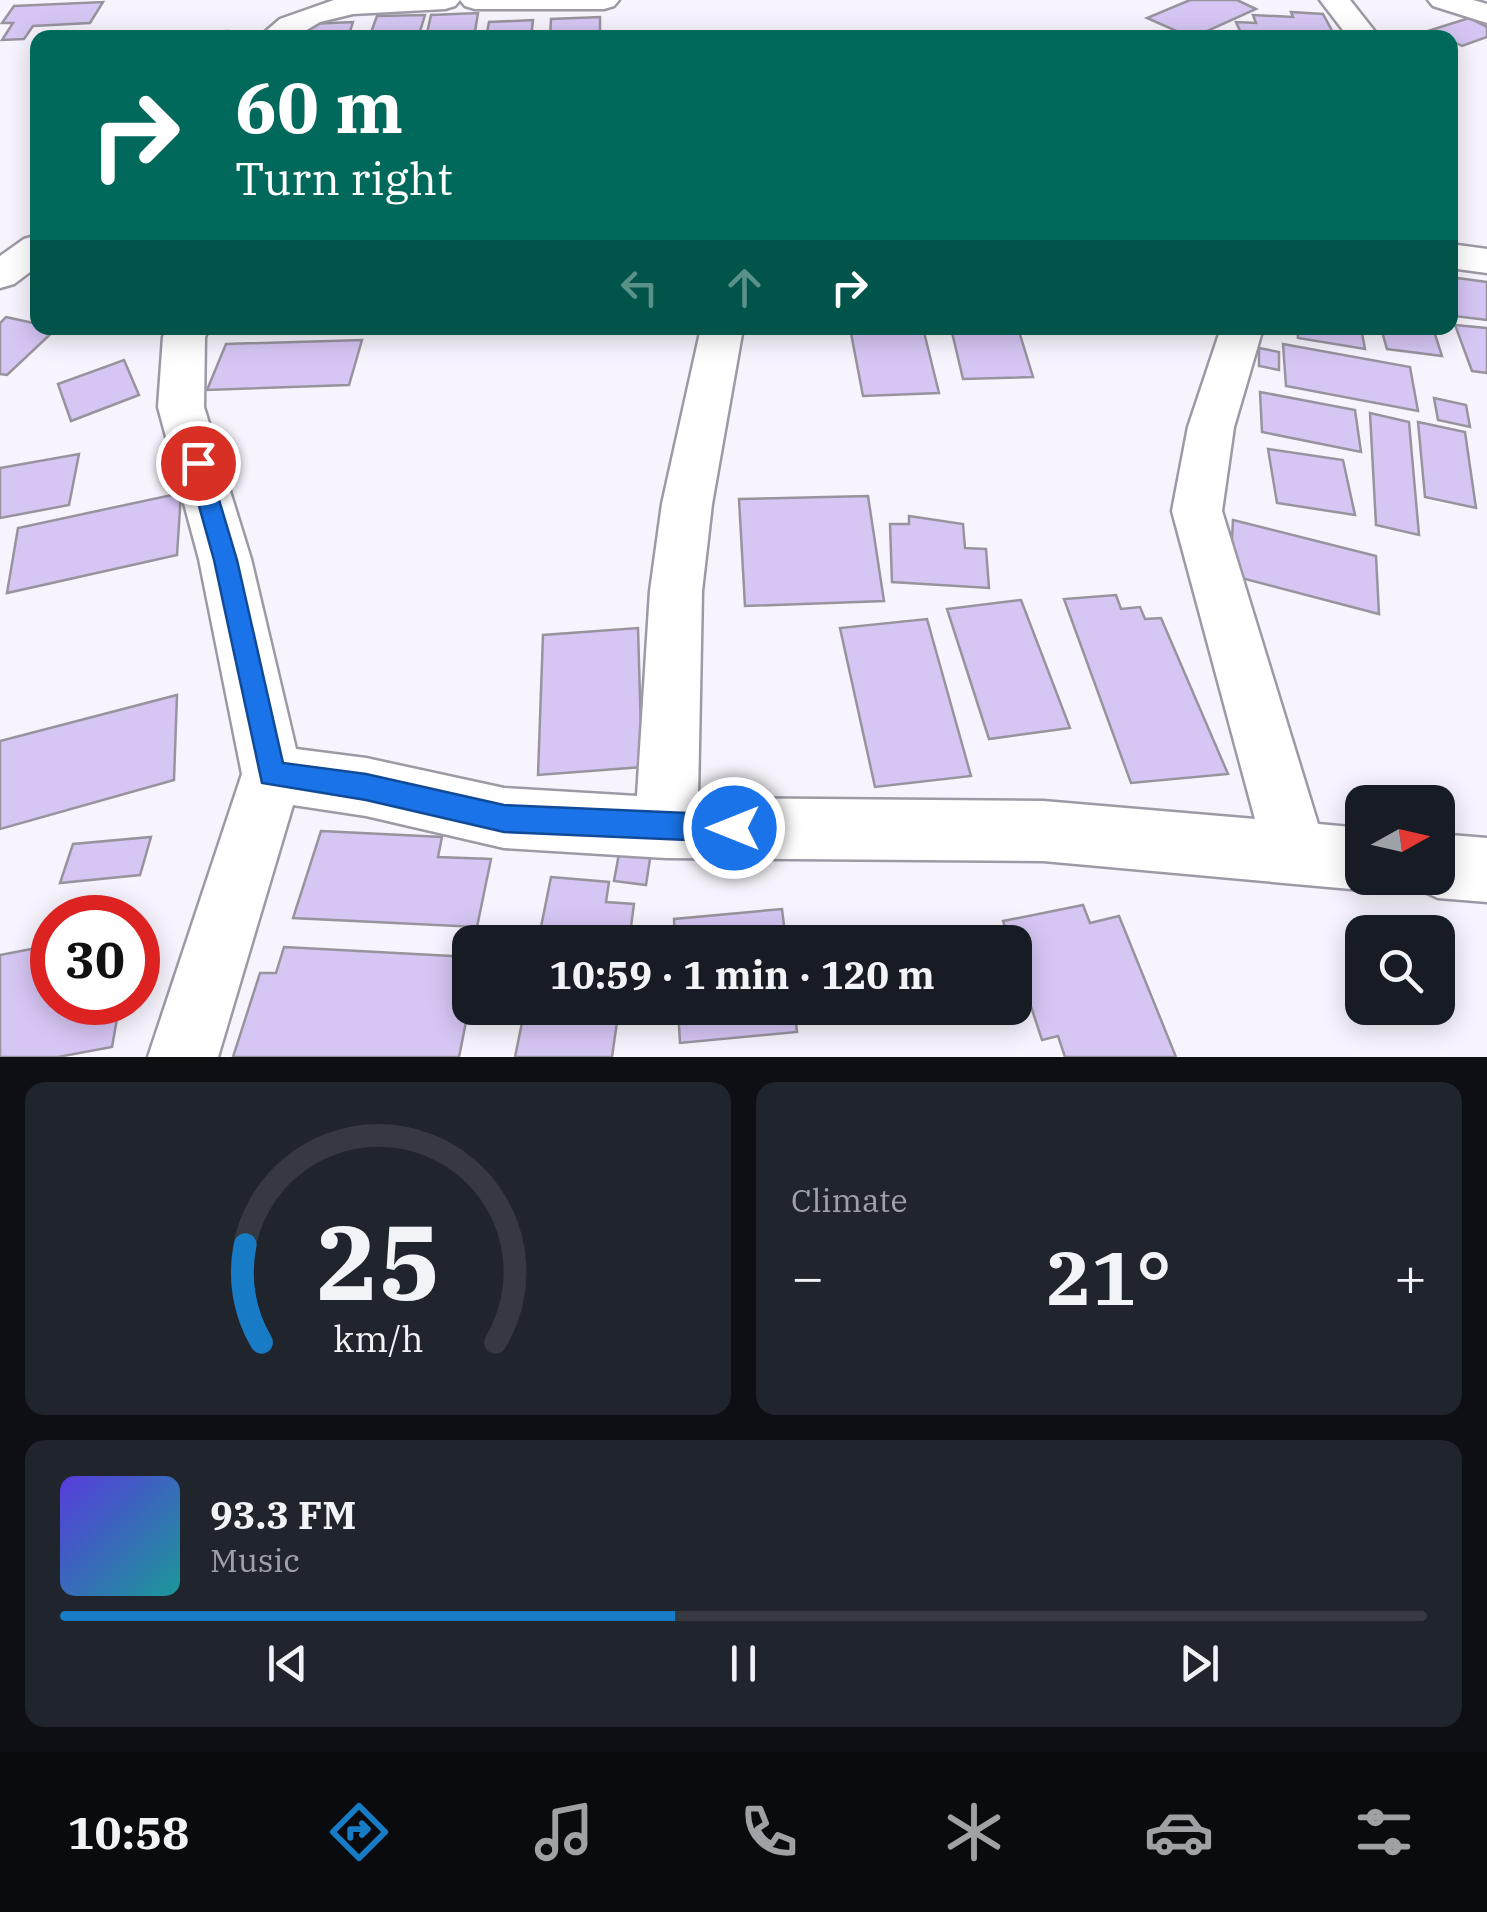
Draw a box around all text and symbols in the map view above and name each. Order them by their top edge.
text: 60 m [235,61,403,152]
icon: right [70,70,200,200]
text: Turn right [235,149,453,207]
icon: left [612,260,667,315]
icon: ahead [717,260,772,315]
icon: right [822,260,877,315]
pin [156,421,241,506]
icon: arrive [171,436,226,491]
position arrow [682,776,786,880]
north arrow [1345,785,1455,895]
map controls [1345,785,1455,1025]
speed limit sign: 30 [30,895,160,1025]
button: search [1345,915,1455,1025]
text: 10:59 · 1 min · 120 m [549,950,935,999]
text: Climate [791,1179,908,1221]
text: 25 [316,1193,440,1329]
text: 21° [1046,1228,1172,1326]
text: − [791,1241,824,1312]
text: + [1394,1241,1427,1312]
text: km/h [333,1315,423,1362]
text: 93.3 FM [210,1490,356,1539]
text: Music [210,1539,300,1581]
icon: previous [260,1636,315,1691]
icon: pause [716,1636,771,1691]
icon: next [1172,1636,1227,1691]
icon: directions [324,1797,394,1867]
icon: music [529,1797,599,1867]
icon: phone [734,1797,804,1867]
icon: climate [939,1797,1009,1867]
icon: car [1144,1797,1214,1867]
icon: filters [1349,1797,1419,1867]
text: 10:58 [68,1803,189,1861]

